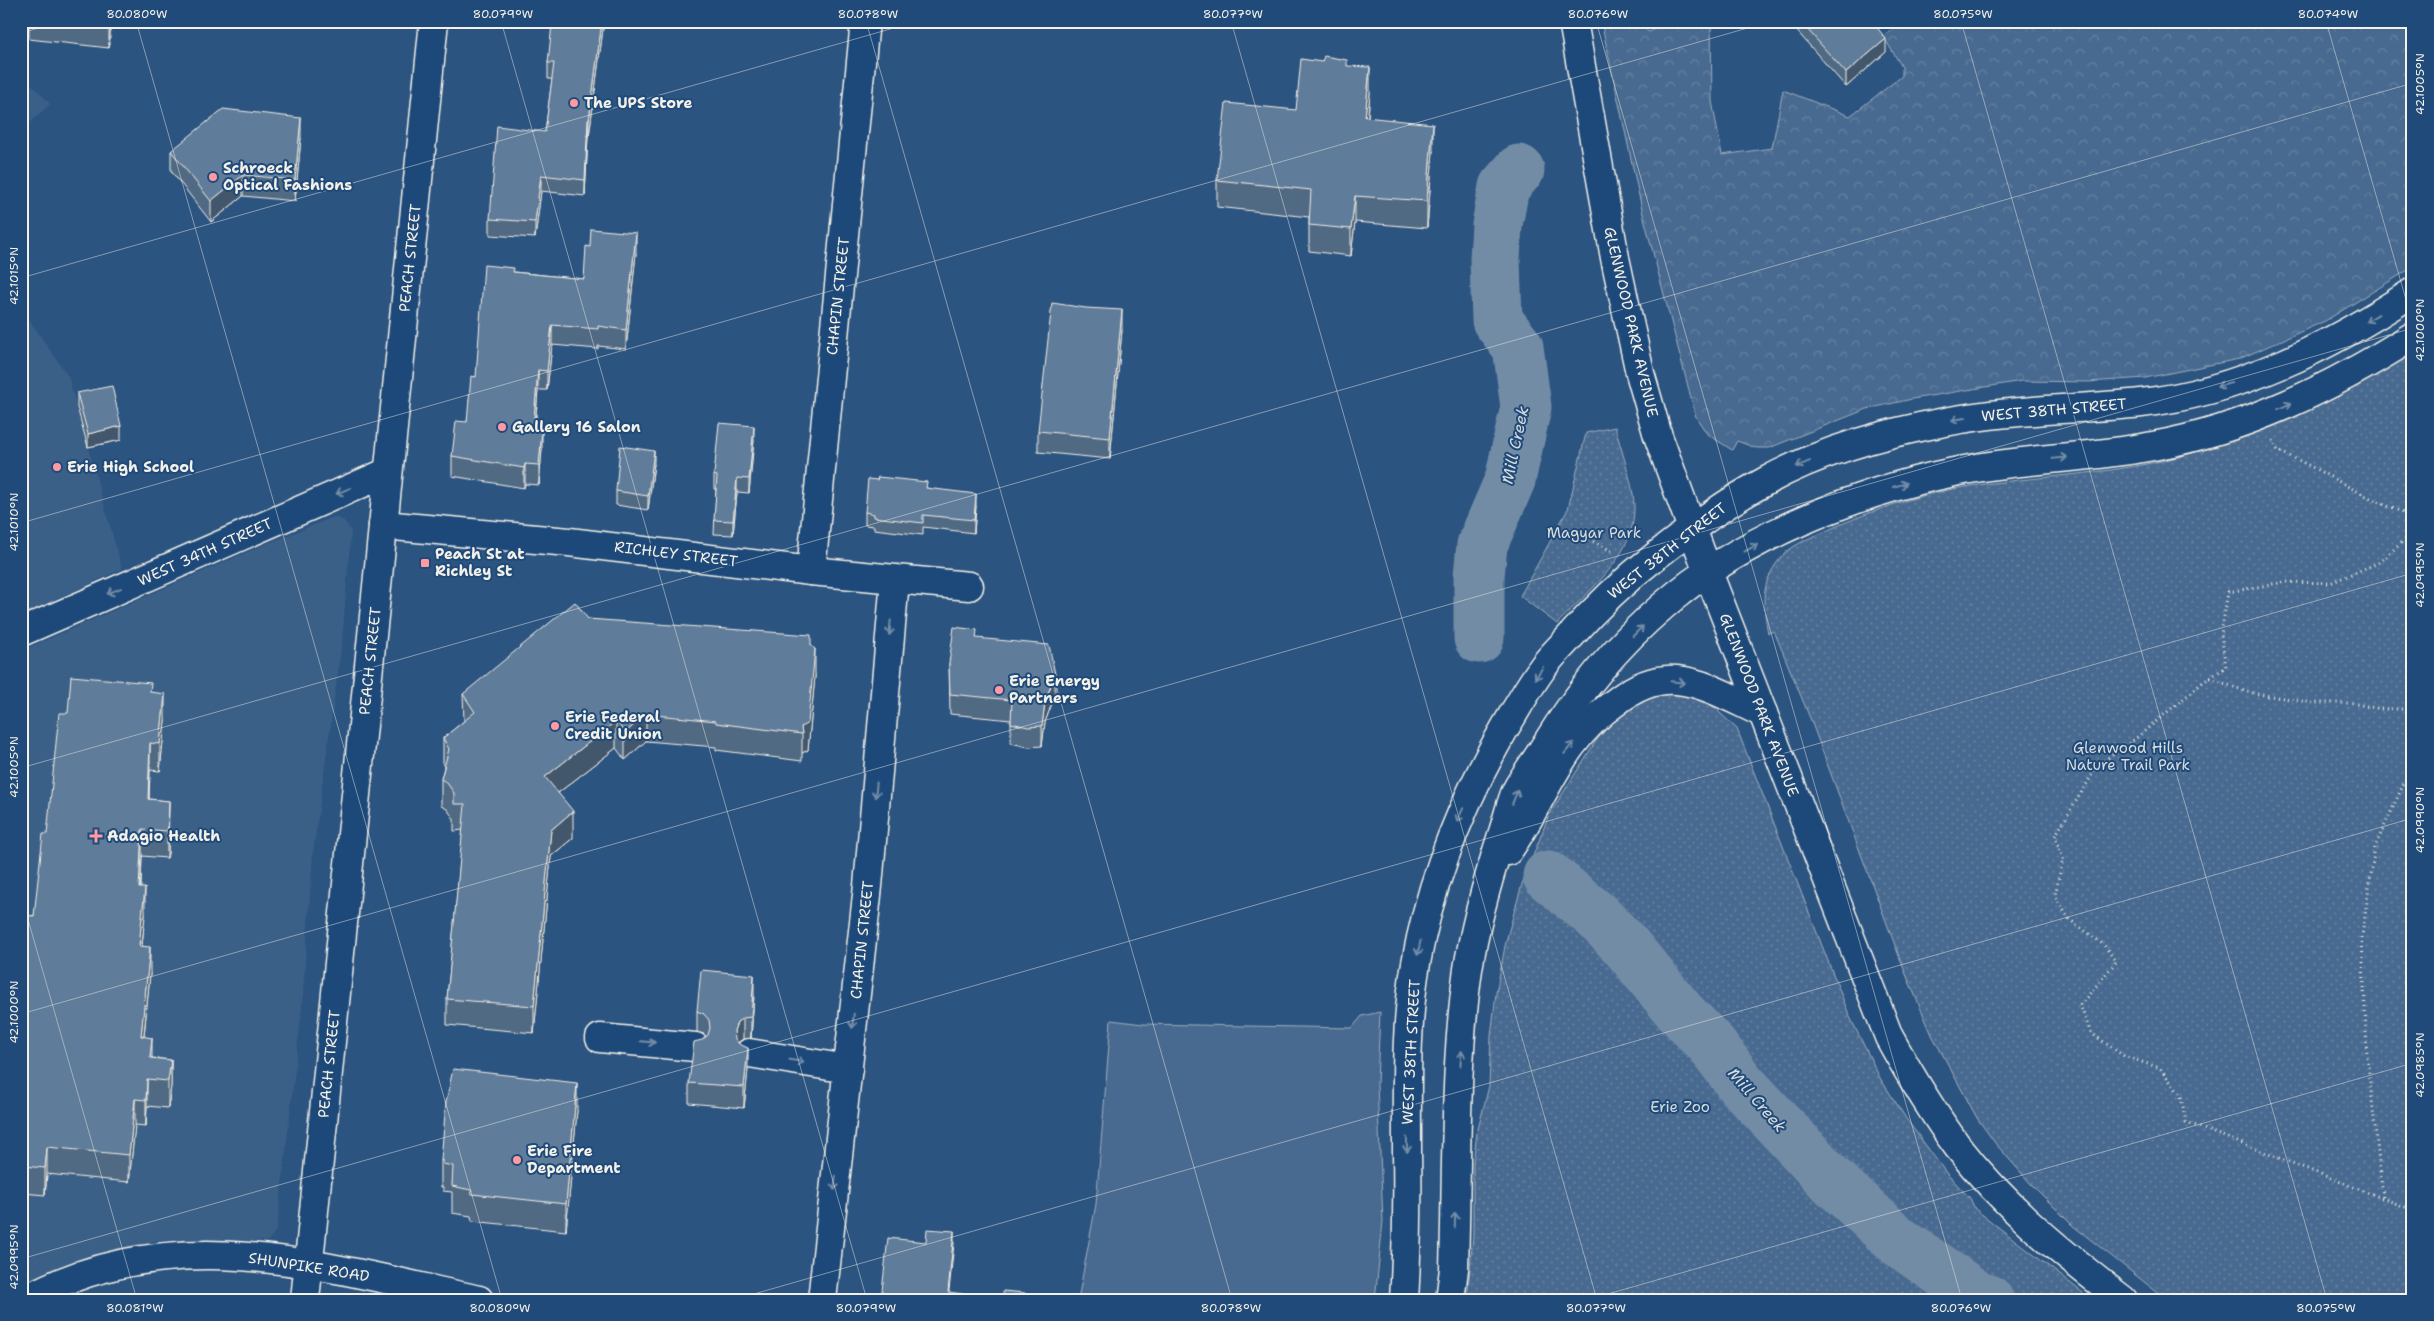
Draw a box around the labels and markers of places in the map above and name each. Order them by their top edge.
place label: The UPS Store [584,93,692,113]
marker: The UPS Store [568,97,580,109]
place label: Schroeck Optical Fashions [223,158,352,195]
marker: Schroeck Optical Fashions [207,171,219,183]
place label: Gallery 16 Salon [512,417,641,437]
marker: Gallery 16 Salon [496,421,508,433]
place label: Erie High School [67,457,194,477]
marker: Erie High School [51,461,63,473]
place label: Peach St at Richley St [435,544,524,581]
marker: Peach St at Richley St [419,557,431,569]
place label: Erie Energy Partners [1009,671,1100,708]
marker: Erie Energy Partners [993,684,1005,696]
place label: Erie Federal Credit Union [565,707,662,744]
marker: Erie Federal Credit Union [549,720,561,732]
place label: Adagio Health [107,826,220,846]
marker: Adagio Health [89,829,103,843]
place label: Erie Fire Department [527,1141,621,1178]
marker: Erie Fire Department [511,1154,523,1166]

